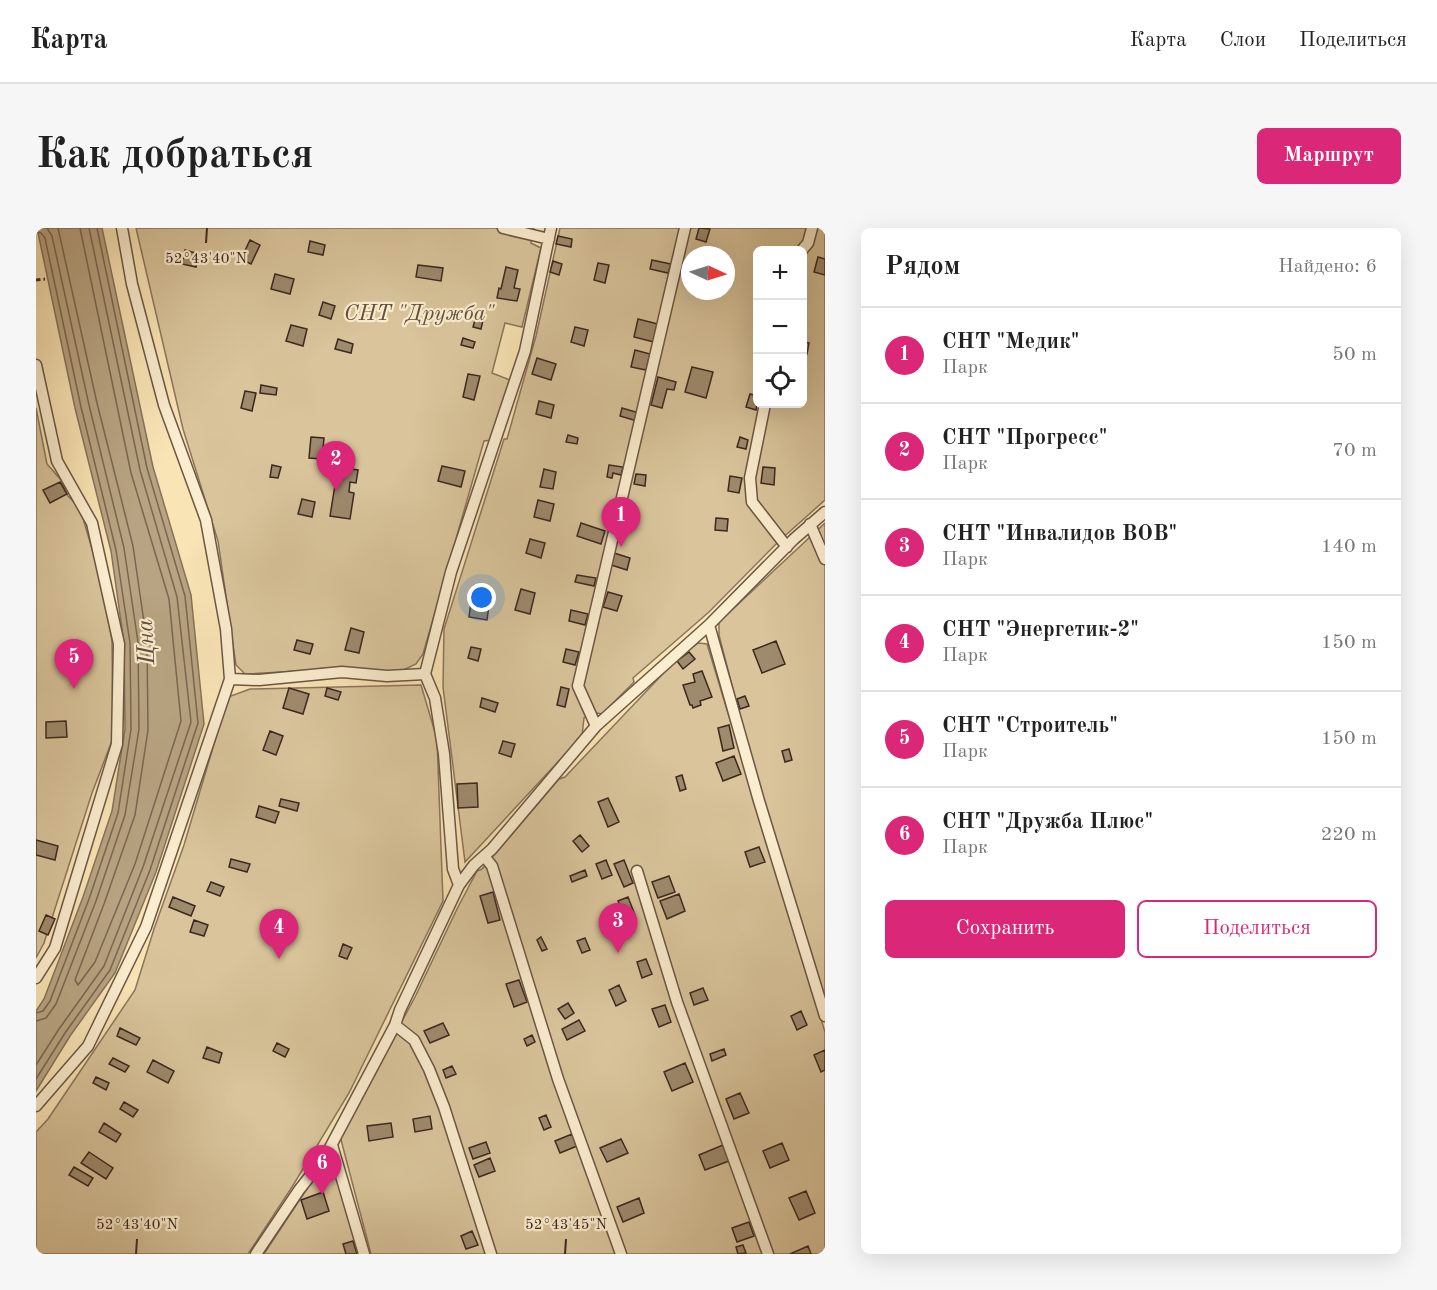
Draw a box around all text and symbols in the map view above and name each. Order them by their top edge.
text: Карта [30,27,108,55]
text: Карта [1130,30,1187,51]
text: Слои [1220,30,1266,51]
text: Поделиться [1299,30,1407,51]
button: Маршрут [1257,128,1401,184]
text: Как добраться [36,135,313,177]
north arrow [681,246,735,300]
map controls [753,246,807,408]
button: + [753,246,807,300]
text: 52°43'40"N [165,252,247,267]
text: Рядом [885,254,960,280]
text: Найдено: 6 [1278,257,1377,277]
button: − [753,300,807,354]
park label: СНТ "Дружба" [344,303,496,325]
text: СНТ "Медик" [942,331,1079,353]
text: 1 [899,345,910,365]
text: 50 m [1332,345,1377,365]
button: locate [753,354,807,408]
text: Парк [942,358,988,378]
text: СНТ "Прогресс" [942,427,1108,449]
text: 2 [899,441,910,461]
text: 70 m [1332,441,1377,461]
pin: 2 [316,442,356,491]
text: Парк [942,454,988,474]
pin: 1 [602,498,640,547]
text: СНТ "Инвалидов ВОВ" [942,523,1177,545]
text: 3 [899,537,910,557]
text: 140 m [1321,537,1377,557]
text: Парк [942,550,988,570]
your location [467,583,496,612]
water label: Цна [134,618,160,666]
text: СНТ "Энергетик-2" [942,619,1139,641]
text: 4 [899,633,910,653]
text: 150 m [1321,633,1377,653]
pin: 5 [54,640,93,689]
text: Парк [942,646,988,666]
text: СНТ "Строитель" [942,715,1118,737]
text: 5 [899,729,910,749]
text: 150 m [1321,729,1377,749]
text: Парк [942,742,988,762]
text: СНТ "Дружба Плюс" [942,811,1153,833]
text: 6 [899,825,910,845]
text: 220 m [1321,825,1377,845]
text: Парк [942,838,988,858]
button: Сохранить [885,900,1125,958]
button: Поделиться [1137,900,1377,958]
pin: 3 [598,904,638,953]
pin: 4 [260,910,298,959]
pin: 6 [302,1146,342,1195]
text: 52°43'40"N [96,1218,178,1233]
text: 52°43'45"N [525,1218,607,1233]

